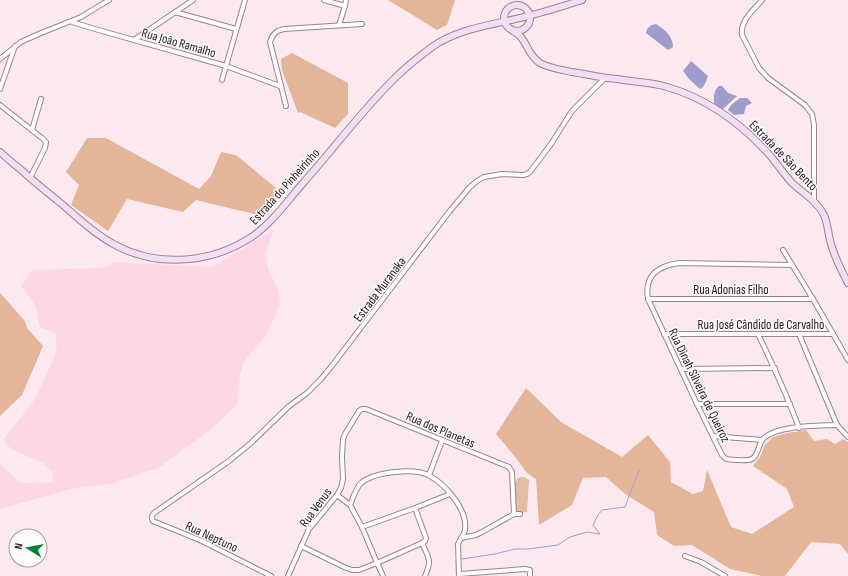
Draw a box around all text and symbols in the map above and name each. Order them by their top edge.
street label: Rua João Ramalho [140,25,218,61]
street label: Estrada de São Bento [746,117,821,194]
street label: Estrada do Pinheirinho [246,145,323,228]
street label: Estrada Muranaka [350,254,409,325]
street label: Rua Adonias Filho [693,282,769,298]
street label: Rua José Cândido de Carvalho [698,317,824,333]
street label: Rua Dinah Silveira de Queiroz [665,326,734,445]
street label: Rua dos Planetas [404,408,478,452]
street label: Rua Venus [296,484,336,530]
street label: Rua Neptuno [183,518,240,556]
north arrow [8,528,48,568]
text: N [12,542,26,550]

